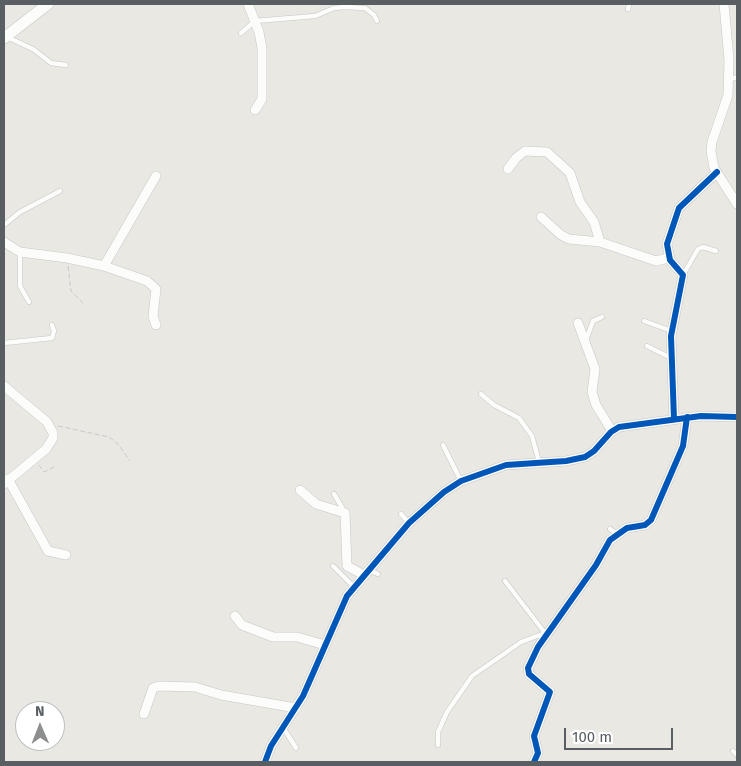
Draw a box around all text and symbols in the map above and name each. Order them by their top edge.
north arrow [15,701,65,751]
text: N [35,703,45,720]
scale bar [566,718,675,750]
text: 100 m [572,728,612,746]

